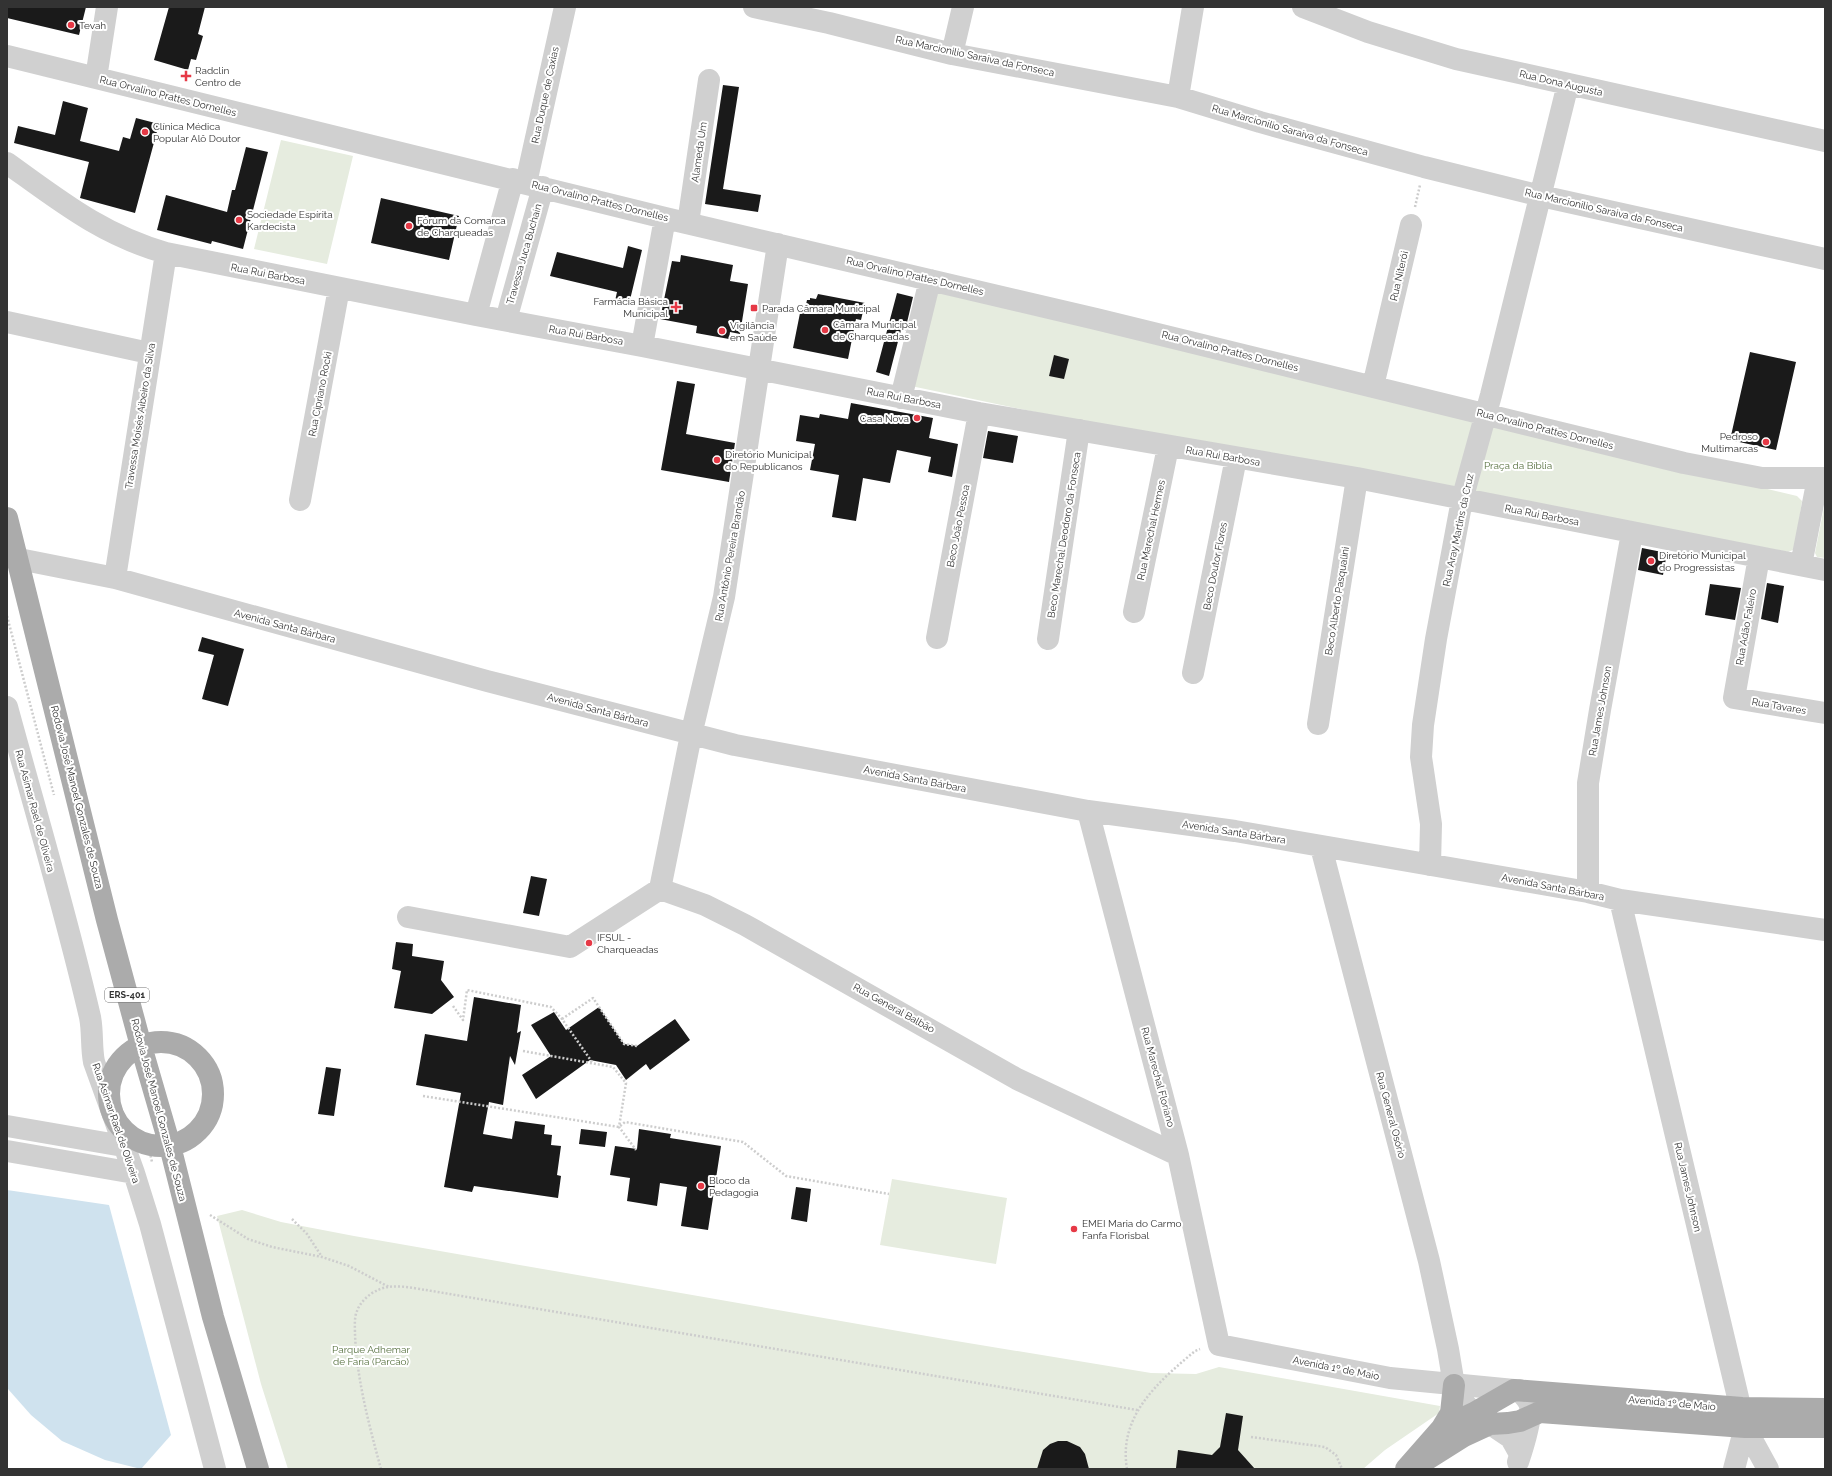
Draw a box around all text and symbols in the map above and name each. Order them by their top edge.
marker: Tevah [66,20,76,30]
place label: Tevah [79,20,106,31]
street label: Rua Marcionilio Saraiva da Fonseca [895,34,1055,78]
street label: Rua Duque de Caxias [529,46,561,144]
place label: Radclin Centro de [195,65,241,88]
street label: Rua Dona Augusta [1518,68,1604,98]
marker: Radclin Centro de [180,70,192,82]
street label: Rua Orvalino Prattes Dornelles [98,74,238,118]
street label: Rua Marcionilio Saraiva da Fonseca [1211,102,1369,158]
place label: Clínica Médica Popular Alô Doutor [153,121,241,144]
street label: Alameda Um [689,121,709,183]
marker: Clínica Médica Popular Alô Doutor [140,127,150,137]
street label: Rua Orvalino Prattes Dornelles [530,179,670,223]
street label: Rua Marcionilio Saraiva da Fonseca [1524,186,1684,234]
street label: Travessa Juca Buchain [504,202,544,305]
place label: Sociedade Espírita Kardecista [247,209,333,232]
marker: Sociedade Espírita Kardecista [234,215,244,225]
place label: Fórum da Comarca de Charqueadas [417,215,506,238]
marker: Fórum da Comarca de Charqueadas [404,221,414,231]
street label: Rua Niterói [1388,250,1410,302]
street label: Rua Orvalino Prattes Dornelles [845,255,985,297]
street label: Rua Rui Barbosa [230,261,306,287]
place label: Farmácia Básica Municipal [593,296,668,319]
marker: Farmácia Básica Municipal [671,302,681,312]
marker: Parada Câmara Municipal [749,303,759,313]
place label: Parada Câmara Municipal [762,303,880,314]
place label: Câmara Municipal de Charqueadas [833,319,916,342]
place label: Vigilância em Saúde [730,320,777,343]
street label: Rua Rui Barbosa [548,323,624,347]
marker: Câmara Municipal de Charqueadas [820,325,830,335]
marker: Vigilância em Saúde [717,326,727,336]
street label: Rua Orvalino Prattes Dornelles [1160,329,1300,373]
street label: Travessa Moisés Aibeiro da Silva [123,342,157,490]
street label: Rua Cipriano Rocki [306,351,334,437]
street label: Rua Rui Barbosa [866,385,942,411]
street label: Rua Orvalino Prattes Dornelles [1475,407,1615,451]
place label: Casa Nova [860,413,909,424]
marker: Casa Nova [912,413,922,423]
place label: Pedroso Multimarcas [1701,431,1758,454]
marker: Pedroso Multimarcas [1761,437,1771,447]
street label: Rua Rui Barbosa [1185,444,1261,468]
place label: Diretório Municipal do Republicanos [725,449,812,472]
street label: Beco Marechal Deodoro da Fonseca [1045,451,1083,619]
marker: Diretório Municipal do Republicanos [712,455,722,465]
park label: Praça da Bíblia [1484,460,1552,471]
street label: Rua Aray Martins da Cruz [1441,472,1475,587]
street label: Rua Marechal Hermes [1135,479,1167,581]
street label: Beco João Pessoa [945,484,971,568]
street label: Rua Antônio Pereira Brandão [713,490,747,622]
street label: Rua Rui Barbosa [1504,502,1580,528]
street label: Beco Doutor Flores [1201,521,1229,611]
street label: Beco Alberto Pasqualini [1323,546,1351,656]
place label: Diretório Municipal do Progressistas [1659,550,1746,573]
marker: Diretório Municipal do Progressistas [1646,556,1656,566]
street label: Rua Adão Faleiro [1734,588,1758,666]
street label: Avenida Santa Bárbara [233,607,337,645]
street label: Rua James Johnson [1587,665,1613,757]
street label: Avenida Santa Bárbara [546,691,650,729]
street label: Rua Tavares [1751,696,1807,716]
street label: Rodovia José Manoel Gonzales de Souza [49,704,105,890]
street label: Rua Asimar Rael de Oliveira [13,749,57,873]
street label: Avenida Santa Bárbara [863,764,967,794]
street label: Avenida Santa Bárbara [1182,818,1286,846]
street label: Avenida Santa Bárbara [1501,872,1605,902]
place label: IFSUL - Charqueadas [597,932,659,955]
marker: IFSUL - Charqueadas [584,938,594,948]
street label: Rua General Balbão [851,981,937,1035]
road number: ERS-401 [105,988,149,1002]
street label: Rodovia José Manoel Gonzales de Souza [129,1018,189,1202]
street label: Rua Marechal Floriano [1139,1026,1177,1128]
street label: Rua Asimar Rael de Oliveira [90,1062,142,1184]
street label: Rua General Osório [1374,1071,1408,1159]
street label: Rua James Johnson [1672,1141,1704,1233]
place label: Bloco da Pedagogia [709,1175,759,1198]
marker: Bloco da Pedagogia [696,1181,706,1191]
place label: EMEI Maria do Carmo Fanfa Florisbal [1082,1218,1182,1241]
marker: EMEI Maria do Carmo Fanfa Florisbal [1069,1224,1079,1234]
park label: Parque Adhemar de Faria (Parcão) [332,1344,410,1367]
street label: Avenida 1º de Maio [1292,1354,1380,1382]
street label: Avenida 1º de Maio [1628,1394,1716,1412]

